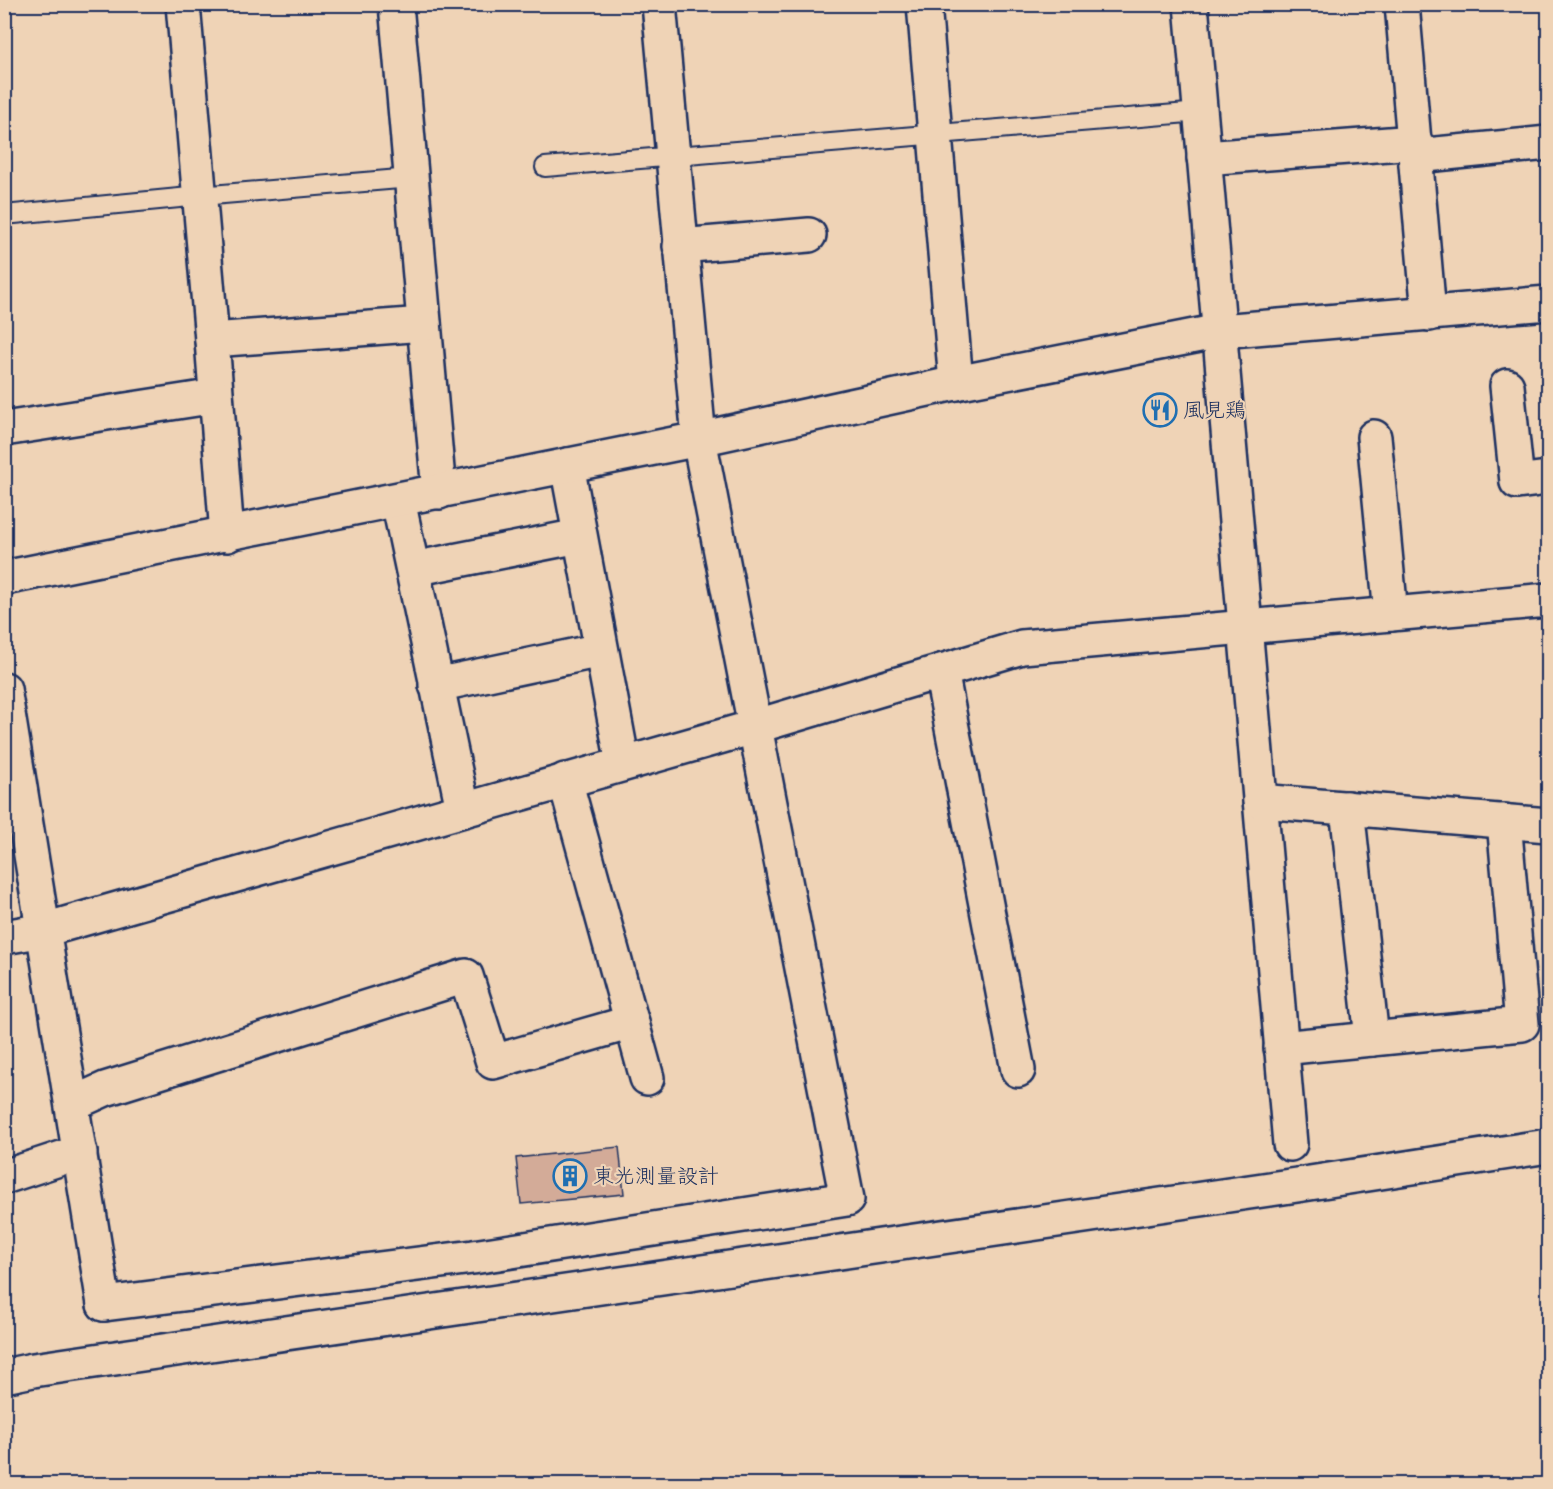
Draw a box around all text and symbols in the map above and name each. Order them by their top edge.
restaurant icon: 風見鶏 [1142,392,1178,428]
place label: 風見鶏 [1183,395,1246,424]
building icon: 東光測量設計 [552,1158,588,1194]
place label: 東光測量設計 [593,1161,719,1190]

